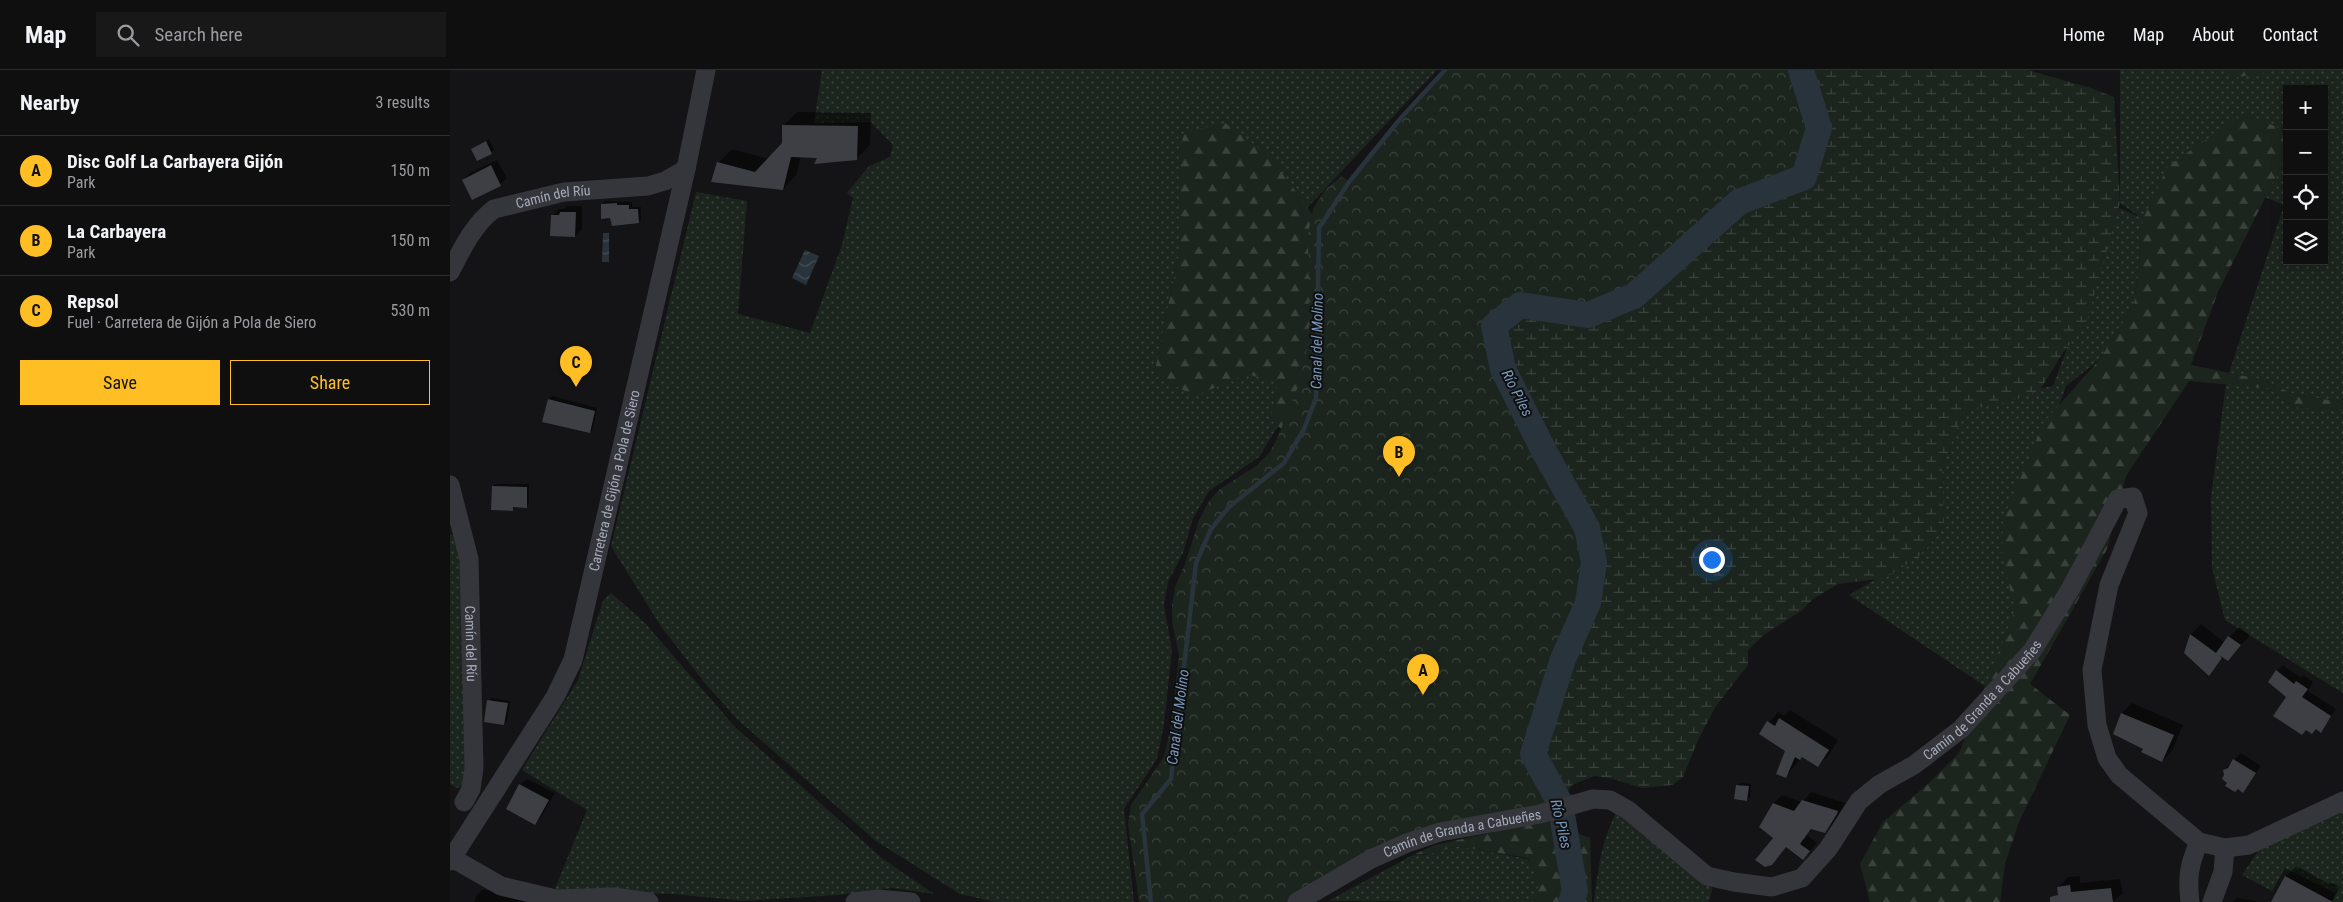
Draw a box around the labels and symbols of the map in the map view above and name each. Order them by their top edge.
street label: Camín del Ríu [514,182,591,211]
water label: Canal del Molino [1307,293,1327,389]
pin: C [560,346,592,387]
water label: Río Piles [1498,367,1537,420]
street label: Carretera de Gijón a Pola de Siero [586,388,643,573]
pin: B [1383,436,1415,477]
your location [1699,547,1725,573]
street label: Camín del Ríu [462,605,480,682]
street label: Camín de Granda a Cabueñes [1920,637,2045,763]
pin: A [1407,654,1439,695]
water label: Canal del Molino [1163,668,1193,766]
water label: Río Piles [1547,798,1575,851]
street label: Camín de Granda a Cabueñes [1381,806,1542,861]

